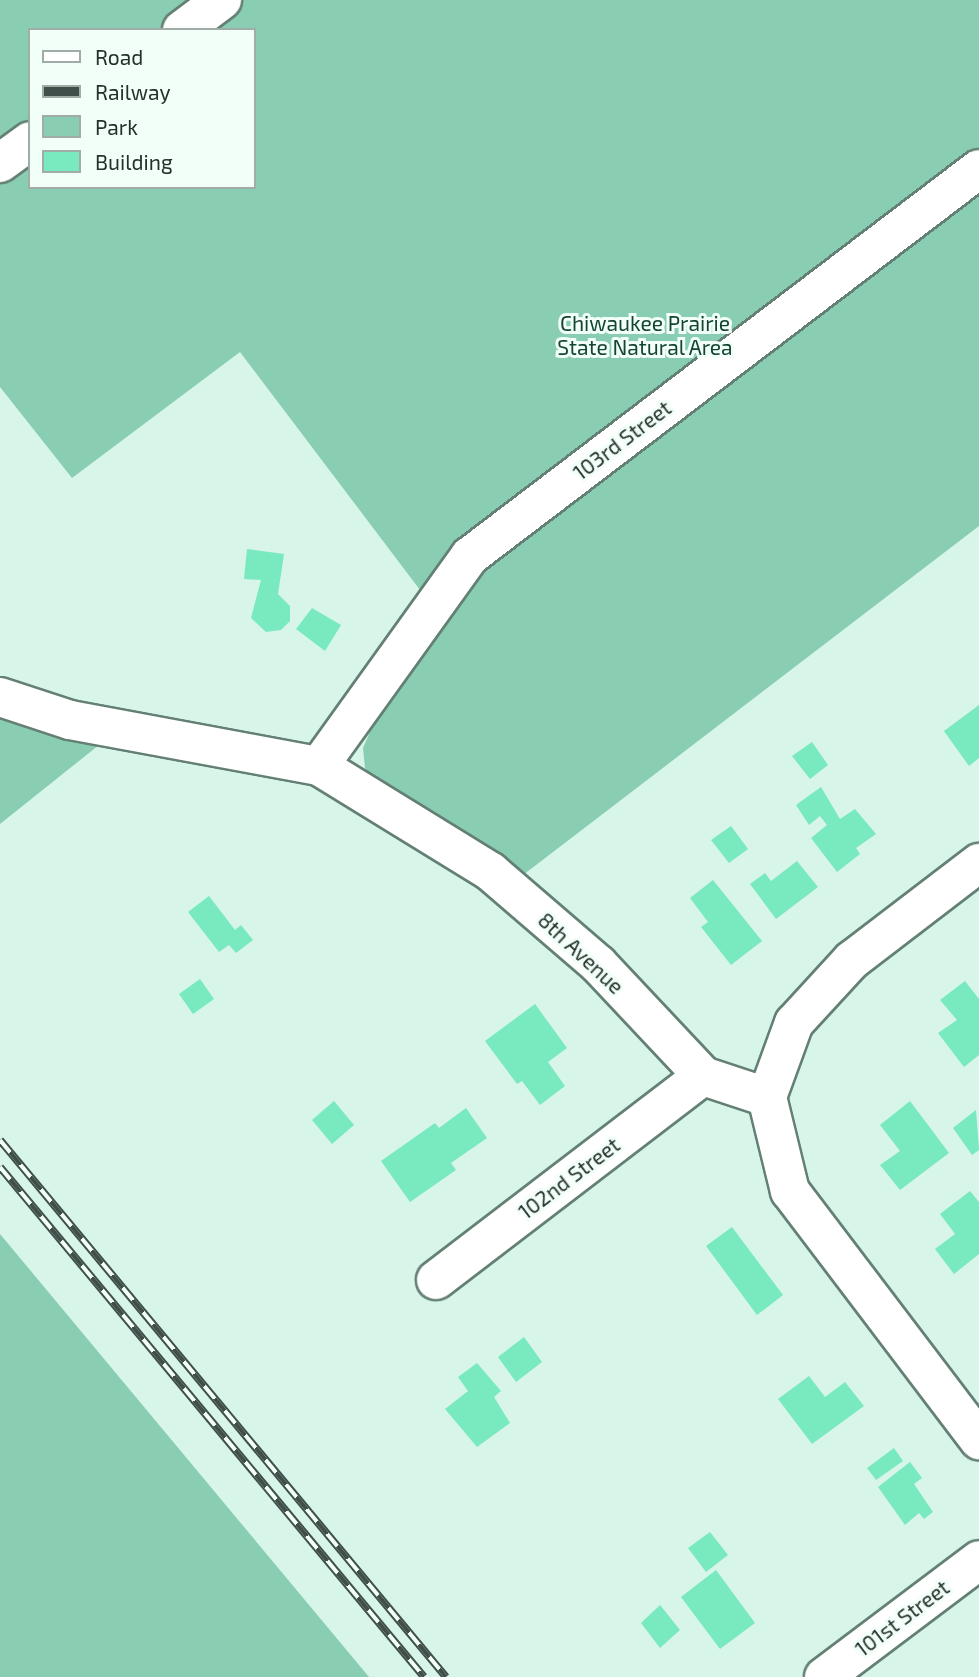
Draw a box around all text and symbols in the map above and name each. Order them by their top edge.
legend [28,28,256,189]
text: Road [95,44,143,69]
text: Railway [95,79,171,104]
text: Park [95,114,138,139]
text: Building [95,149,173,174]
park label: Chiwaukee Prairie State Natural Area [557,310,733,360]
street label: 103rd Street [568,395,676,485]
street label: 8th Avenue [533,907,629,999]
street label: 102nd Street [513,1132,625,1224]
street label: 101st Street [850,1575,954,1661]

